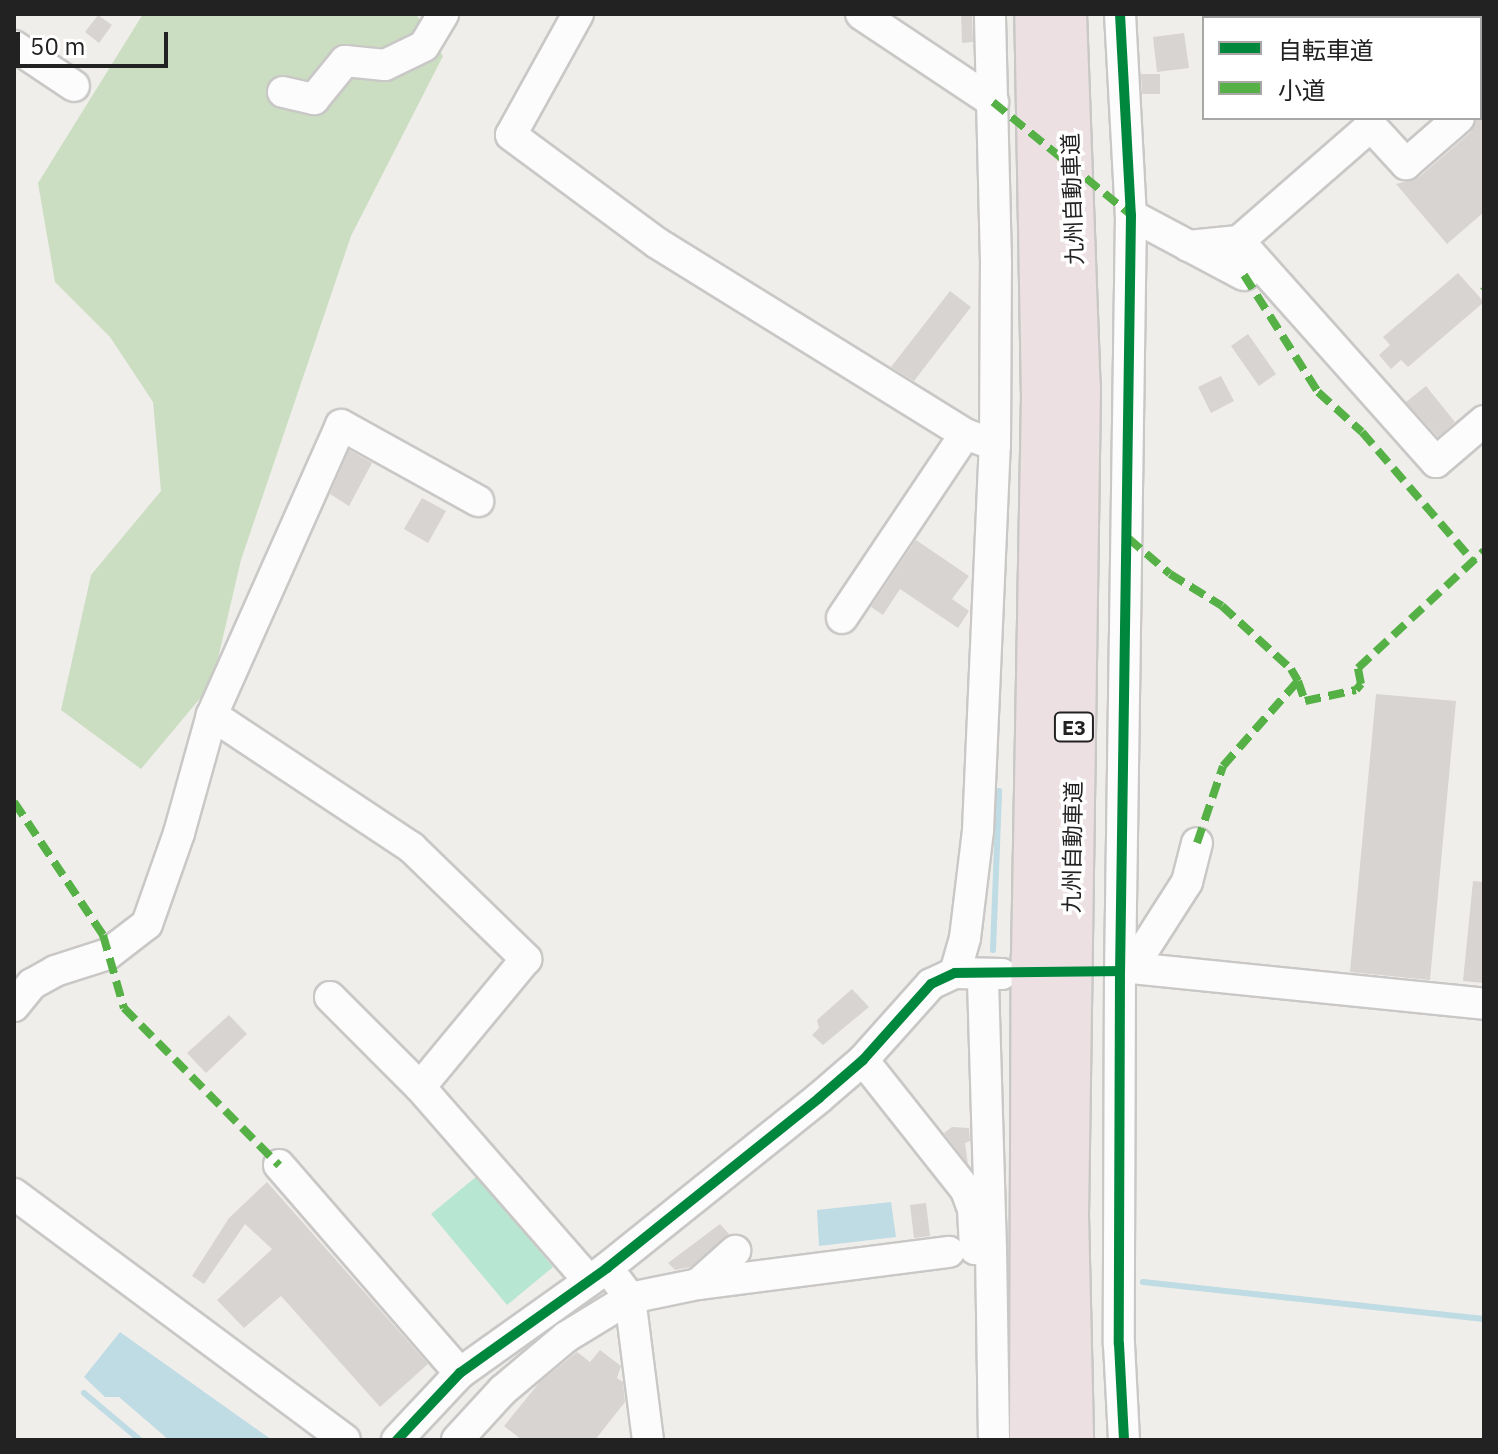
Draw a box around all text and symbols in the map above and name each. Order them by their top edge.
scale bar [20,16,172,66]
legend [1202,16,1482,120]
text: 50 m [30,30,85,62]
text: 自転車道 [1278,34,1374,66]
text: 小道 [1278,74,1326,106]
street label: 九州自動車道 [1057,133,1087,265]
road number: E3 [1052,711,1096,743]
street label: 九州自動車道 [1058,781,1086,913]

